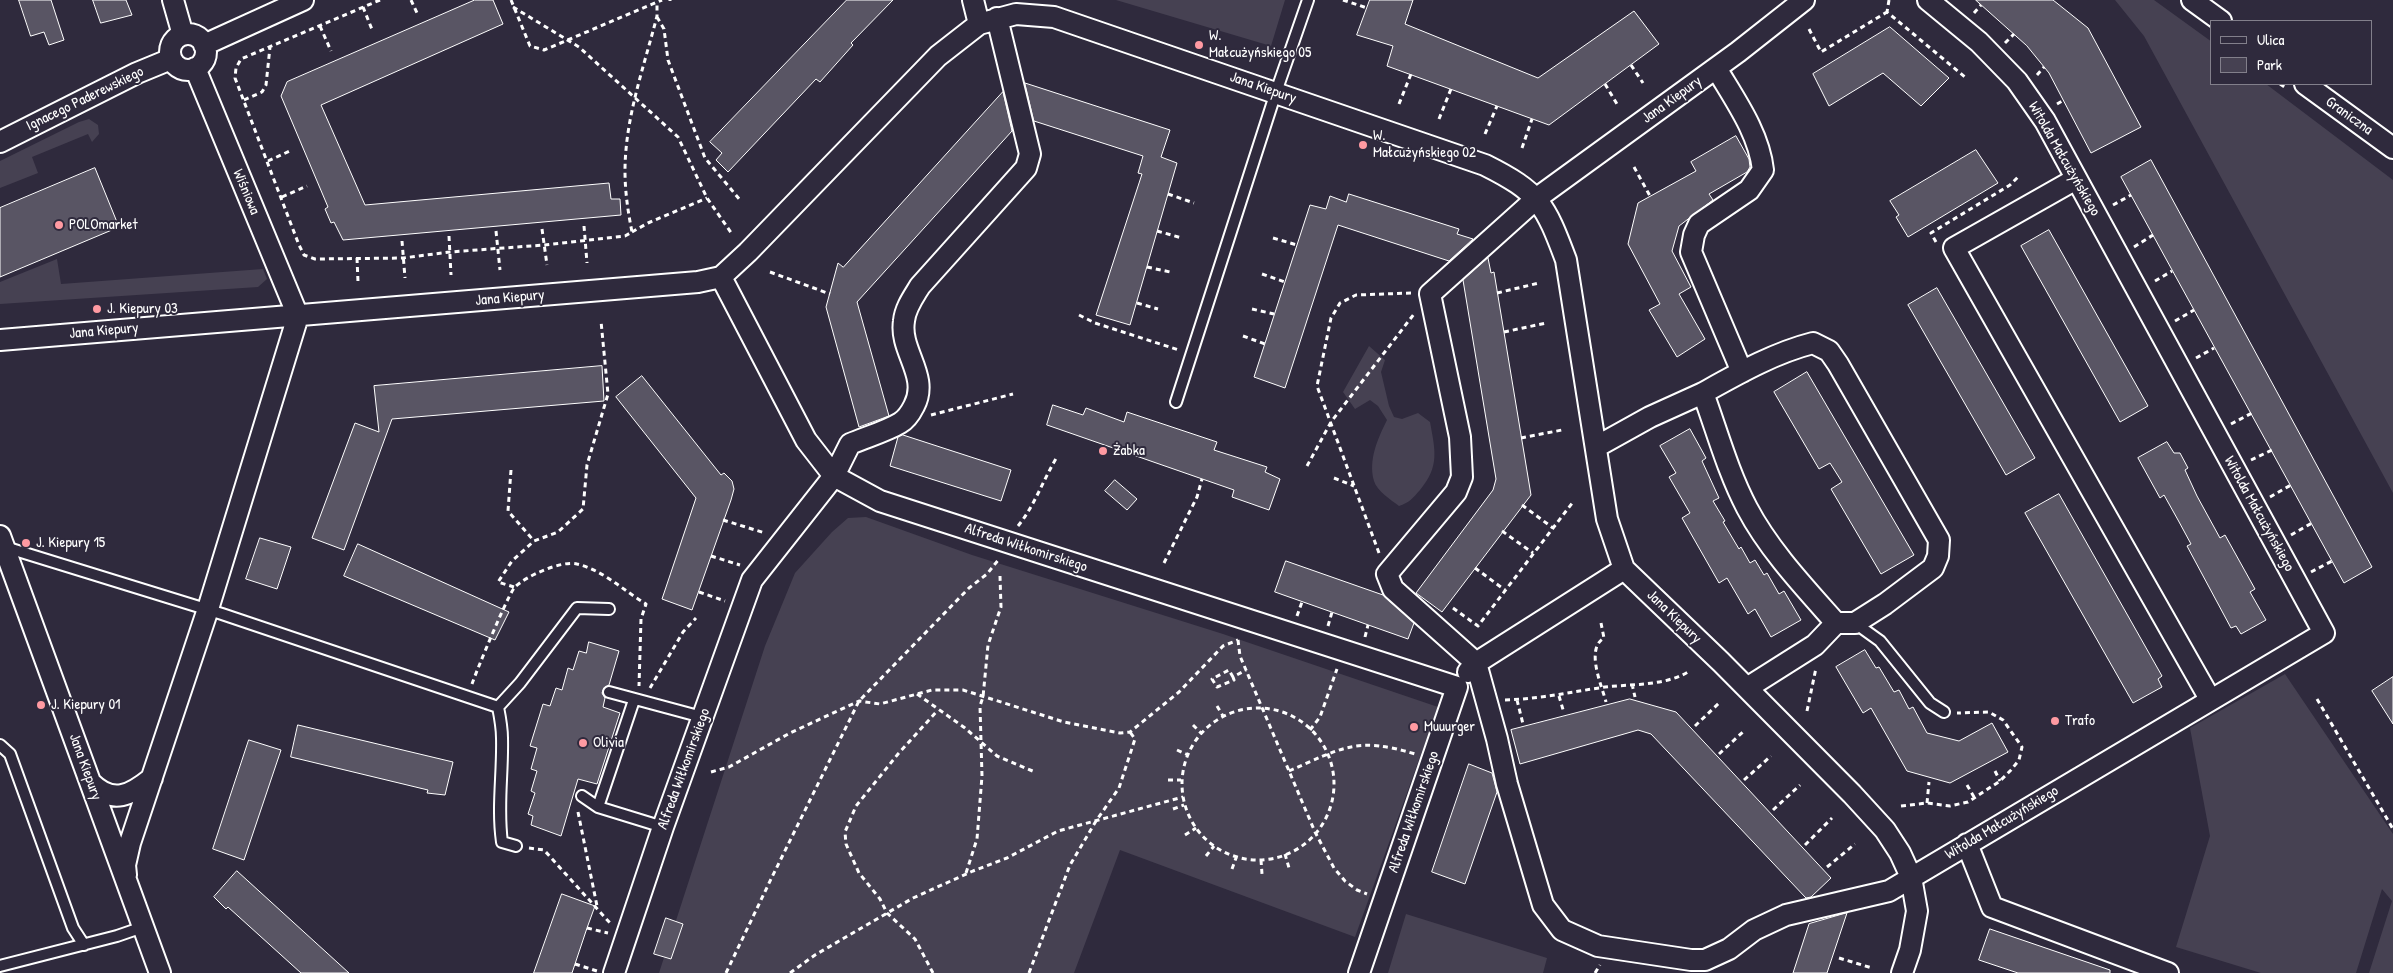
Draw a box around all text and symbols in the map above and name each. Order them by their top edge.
legend [2210,20,2373,85]
place label: W. Małcużyńskiego 05 [1209,27,1311,62]
text: Ulica [2257,29,2284,50]
marker: W. Małcużyńskiego 05 [1193,39,1205,51]
text: Park [2257,54,2282,75]
street label: Ignacego Paderewskiego [23,63,147,135]
street label: Jana Kiepury [1227,68,1299,108]
street label: Jana Kiepury [1639,72,1705,128]
street label: Graniczna [2322,93,2376,139]
street label: Witolda Małcużyńskiego [2024,99,2104,219]
place label: W. Małcużyńskiego 02 [1373,127,1476,162]
marker: W. Małcużyńskiego 02 [1357,139,1369,151]
street label: Wiśniowa [228,167,264,217]
place label: POLOmarket [69,216,138,234]
marker: POLOmarket [53,219,65,231]
street label: Jana Kiepury [475,286,545,310]
place label: J. Kiepury 03 [107,300,178,318]
marker: J. Kiepury 03 [91,303,103,315]
street label: Jana Kiepury [69,319,139,343]
place label: Żabka [1113,442,1145,460]
marker: Żabka [1097,445,1109,457]
street label: Witolda Małcużyńskiego [2220,453,2298,575]
street label: Alfreda Wiłkomirskiego [963,520,1089,576]
place label: J. Kiepury 15 [36,534,105,552]
marker: J. Kiepury 15 [20,537,32,549]
street label: Jana Kiepury [1643,586,1705,648]
place label: J. Kiepury 01 [51,696,121,714]
marker: J. Kiepury 01 [35,699,47,711]
street label: Alfreda Wiłkomirskiego [654,706,714,832]
place label: Trafo [2065,712,2095,730]
marker: Trafo [2049,715,2061,727]
place label: Muuurger [1424,718,1475,736]
marker: Muuurger [1408,721,1420,733]
street label: Jana Kiepury [65,731,105,803]
place label: Olivia [593,734,624,752]
marker: Olivia [577,737,589,749]
street label: Alfreda Wiłkomirskiego [1385,749,1443,875]
street label: Witolda Małcużyńskiego [1942,782,2062,864]

